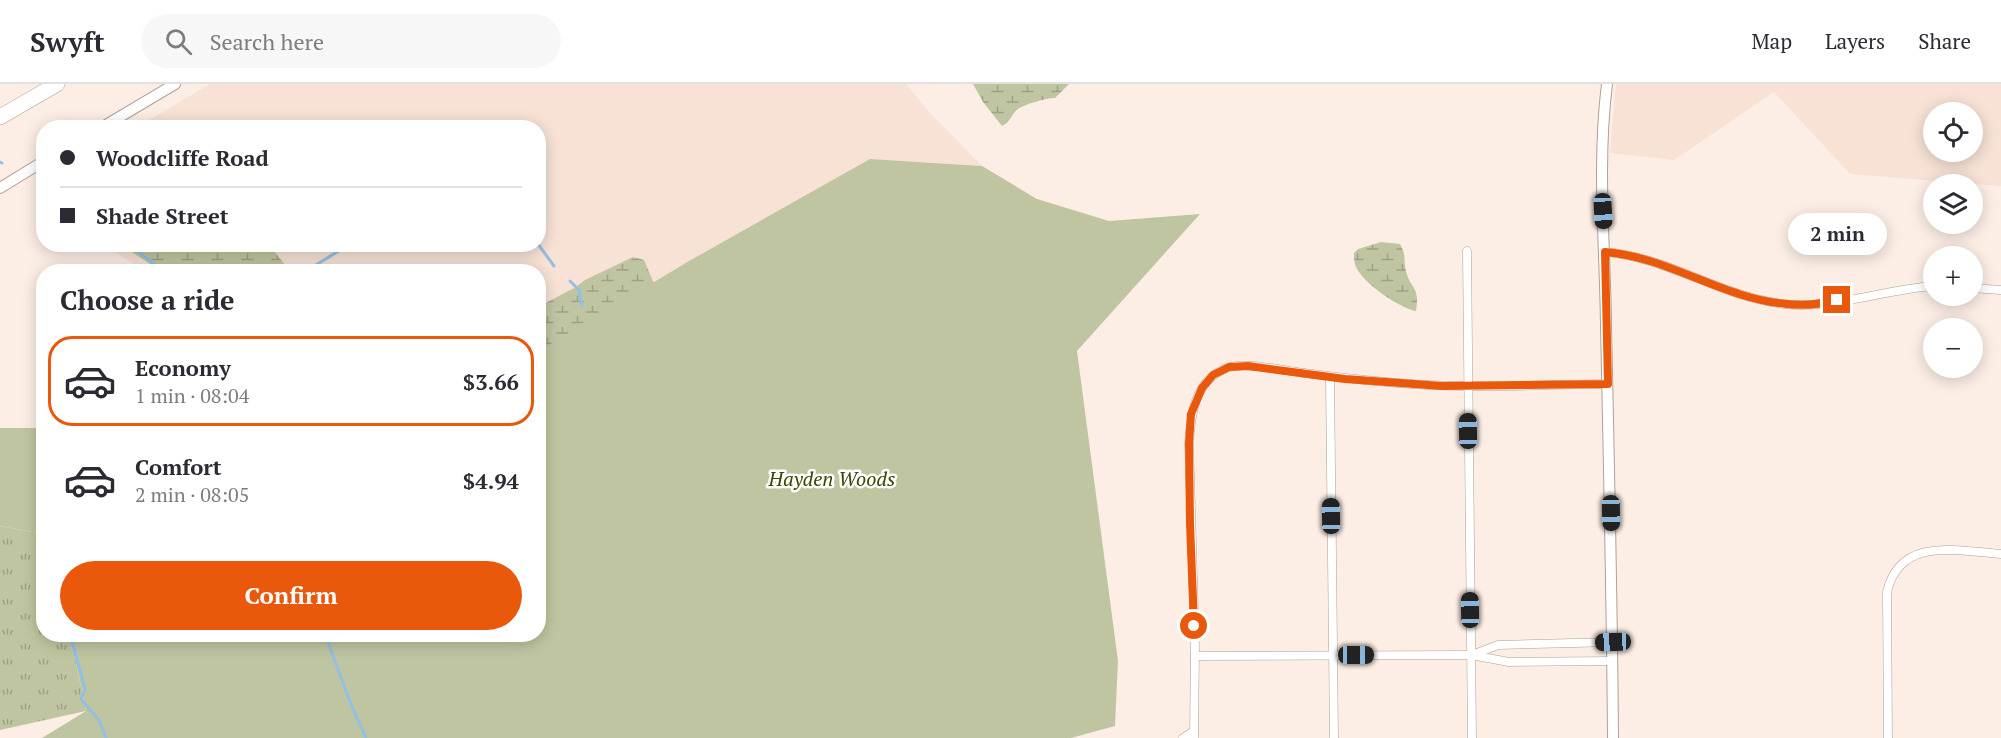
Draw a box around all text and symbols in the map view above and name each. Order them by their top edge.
search box [141,14,561,68]
text: Swyft [30,23,105,60]
icon: search [162,25,195,58]
text: Search here [210,27,324,56]
text: Map [1751,27,1792,55]
text: Layers [1825,27,1885,55]
text: Share [1918,27,1971,55]
map controls [1923,102,1983,378]
button: locate [1923,102,1983,162]
text: Woodcliffe Road [96,143,269,172]
button: layers [1923,174,1983,234]
car [1593,193,1613,229]
text: Shade Street [96,201,229,230]
callout: 2 min [1788,213,1886,255]
text: 2 min [1810,220,1865,247]
button: + [1923,246,1983,306]
text: Choose a ride [60,282,235,318]
route end [1823,286,1850,313]
button: − [1923,318,1983,378]
text: Economy [135,353,231,382]
icon: car [63,354,117,408]
text: $3.66 [463,367,519,396]
text: 1 min · 08:04 [135,382,249,409]
car [1459,413,1477,449]
text: Comfort [135,452,221,481]
icon: car [63,453,117,507]
park label: Hayden Woods [768,465,895,492]
text: $4.94 [463,466,519,495]
text: 2 min · 08:05 [135,481,249,508]
car [1602,495,1620,531]
car [1322,498,1340,534]
button: Confirm [60,561,522,630]
car [1461,592,1479,628]
route start [1180,612,1207,639]
car [1595,632,1631,652]
car [1338,646,1374,664]

